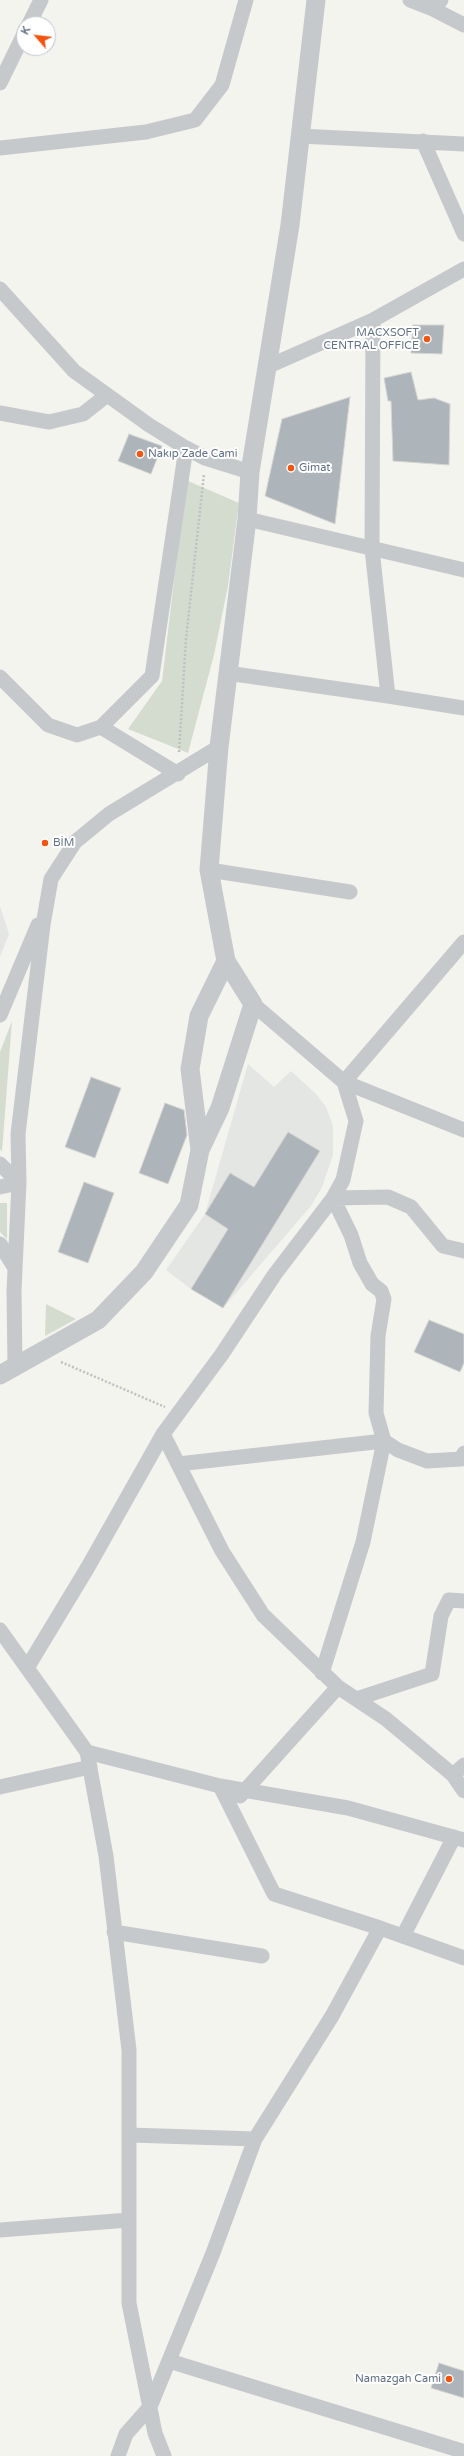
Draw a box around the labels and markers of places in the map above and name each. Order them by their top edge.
place label: MACXSOFT CENTRAL OFFICE [323,326,419,352]
marker: MACXSOFT CENTRAL OFFICE [422,334,432,344]
place label: Nakıp Zade Cami [148,447,237,461]
marker: Nakıp Zade Cami [135,449,145,459]
place label: Gimat [299,461,330,475]
marker: Gimat [286,463,296,473]
place label: BİM [53,836,74,850]
marker: BİM [40,838,50,848]
place label: Namazgah Cami [355,2372,441,2386]
marker: Namazgah Cami [444,2374,454,2384]

